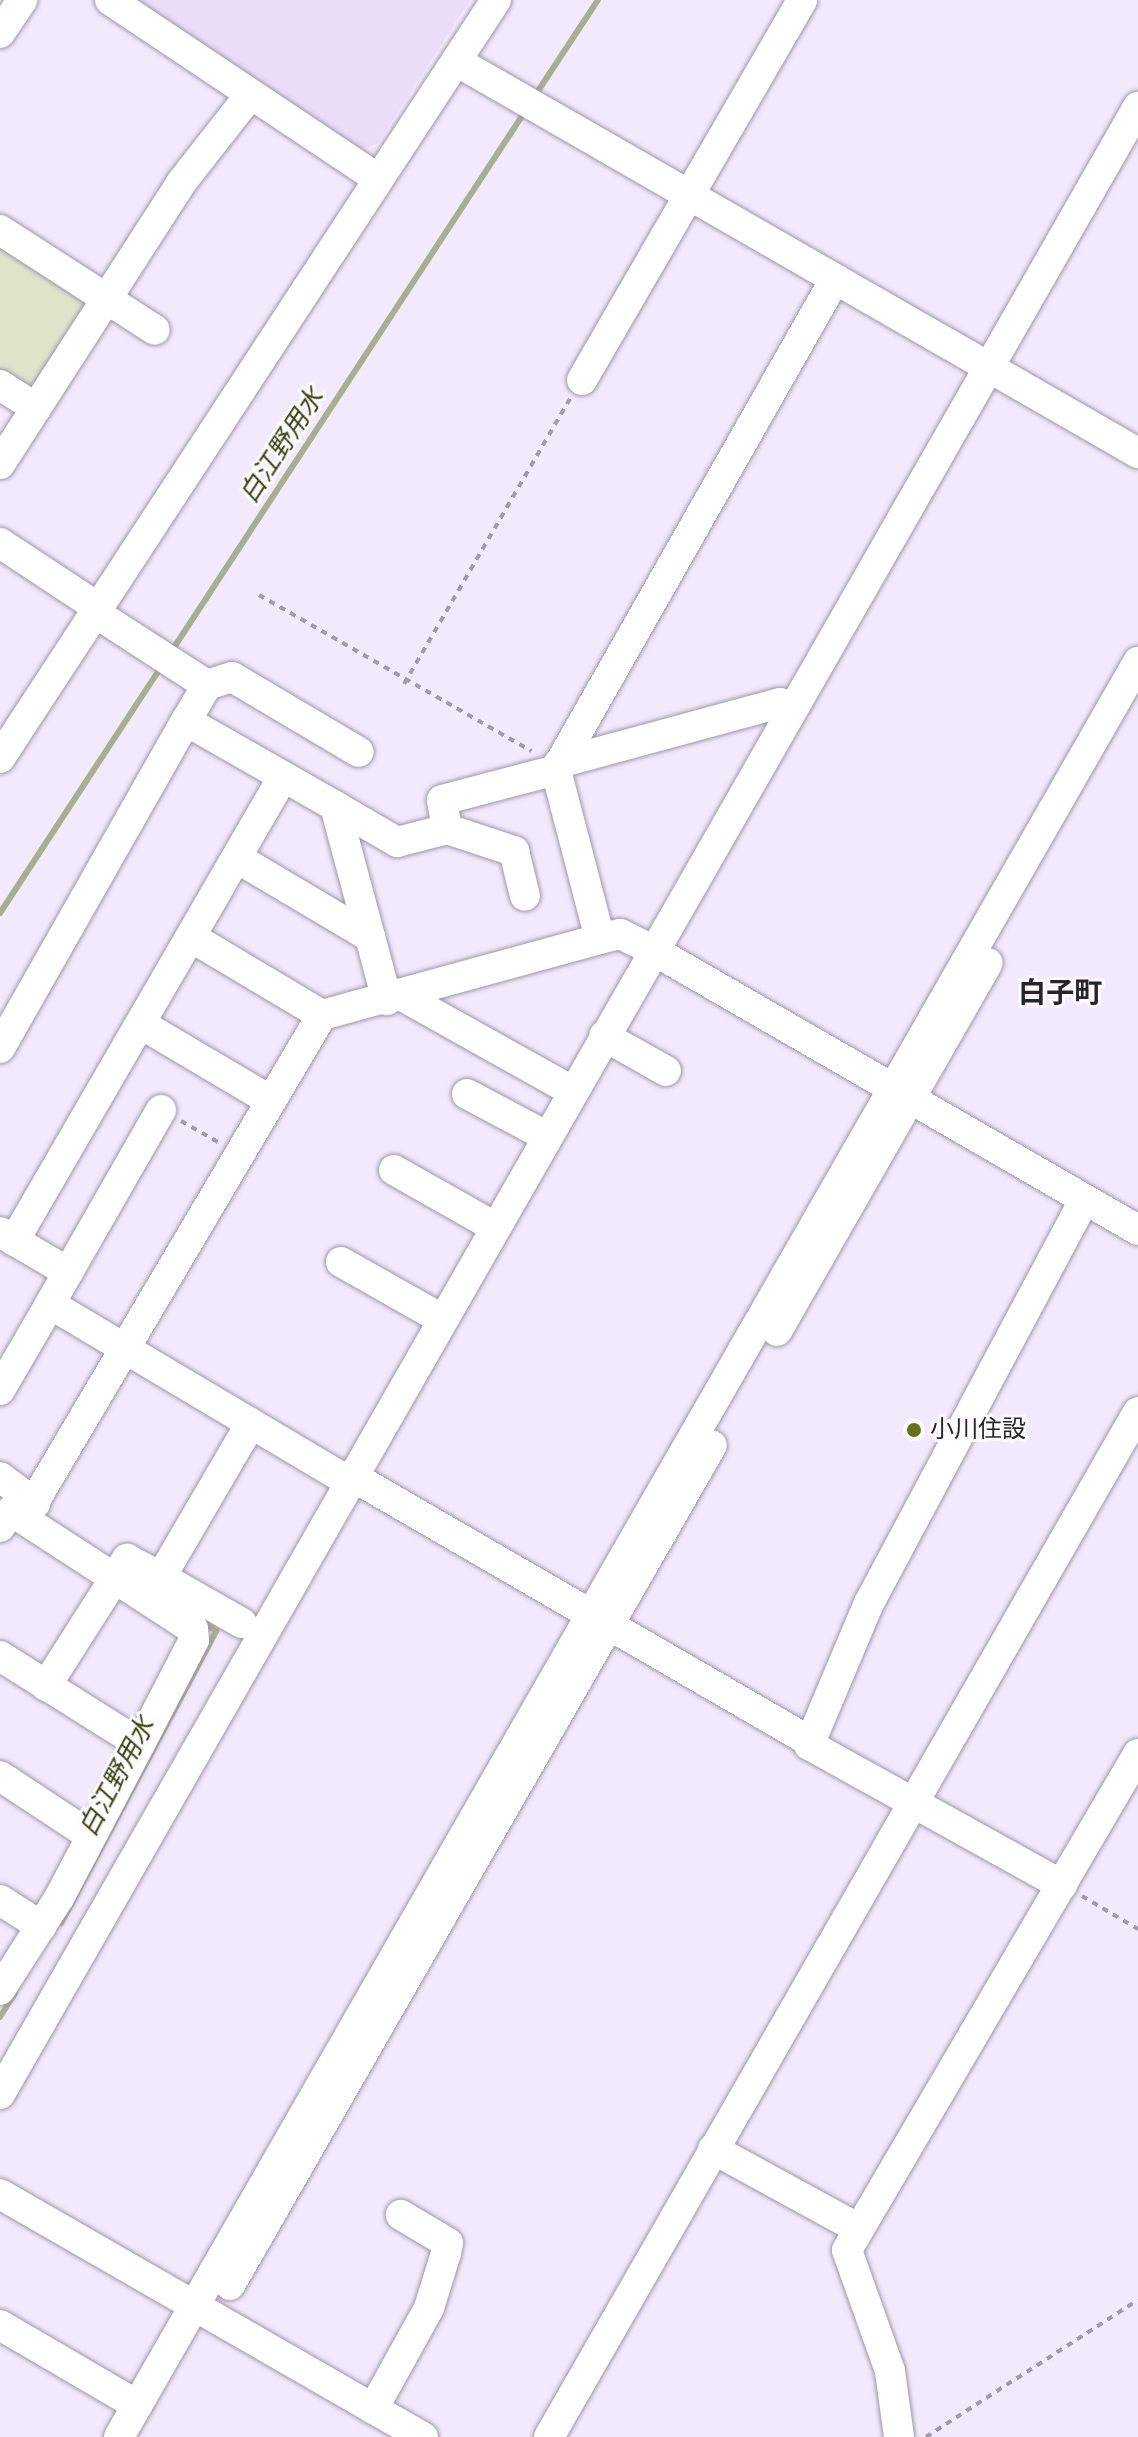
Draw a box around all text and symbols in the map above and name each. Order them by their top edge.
water label: 白江野用水 [234,383,330,509]
district label: 白子町 [1018,976,1102,1010]
place label: 小川住設 [930,1416,1026,1444]
marker: 小川住設 [905,1421,923,1439]
water label: 白江野用水 [73,1712,161,1842]

